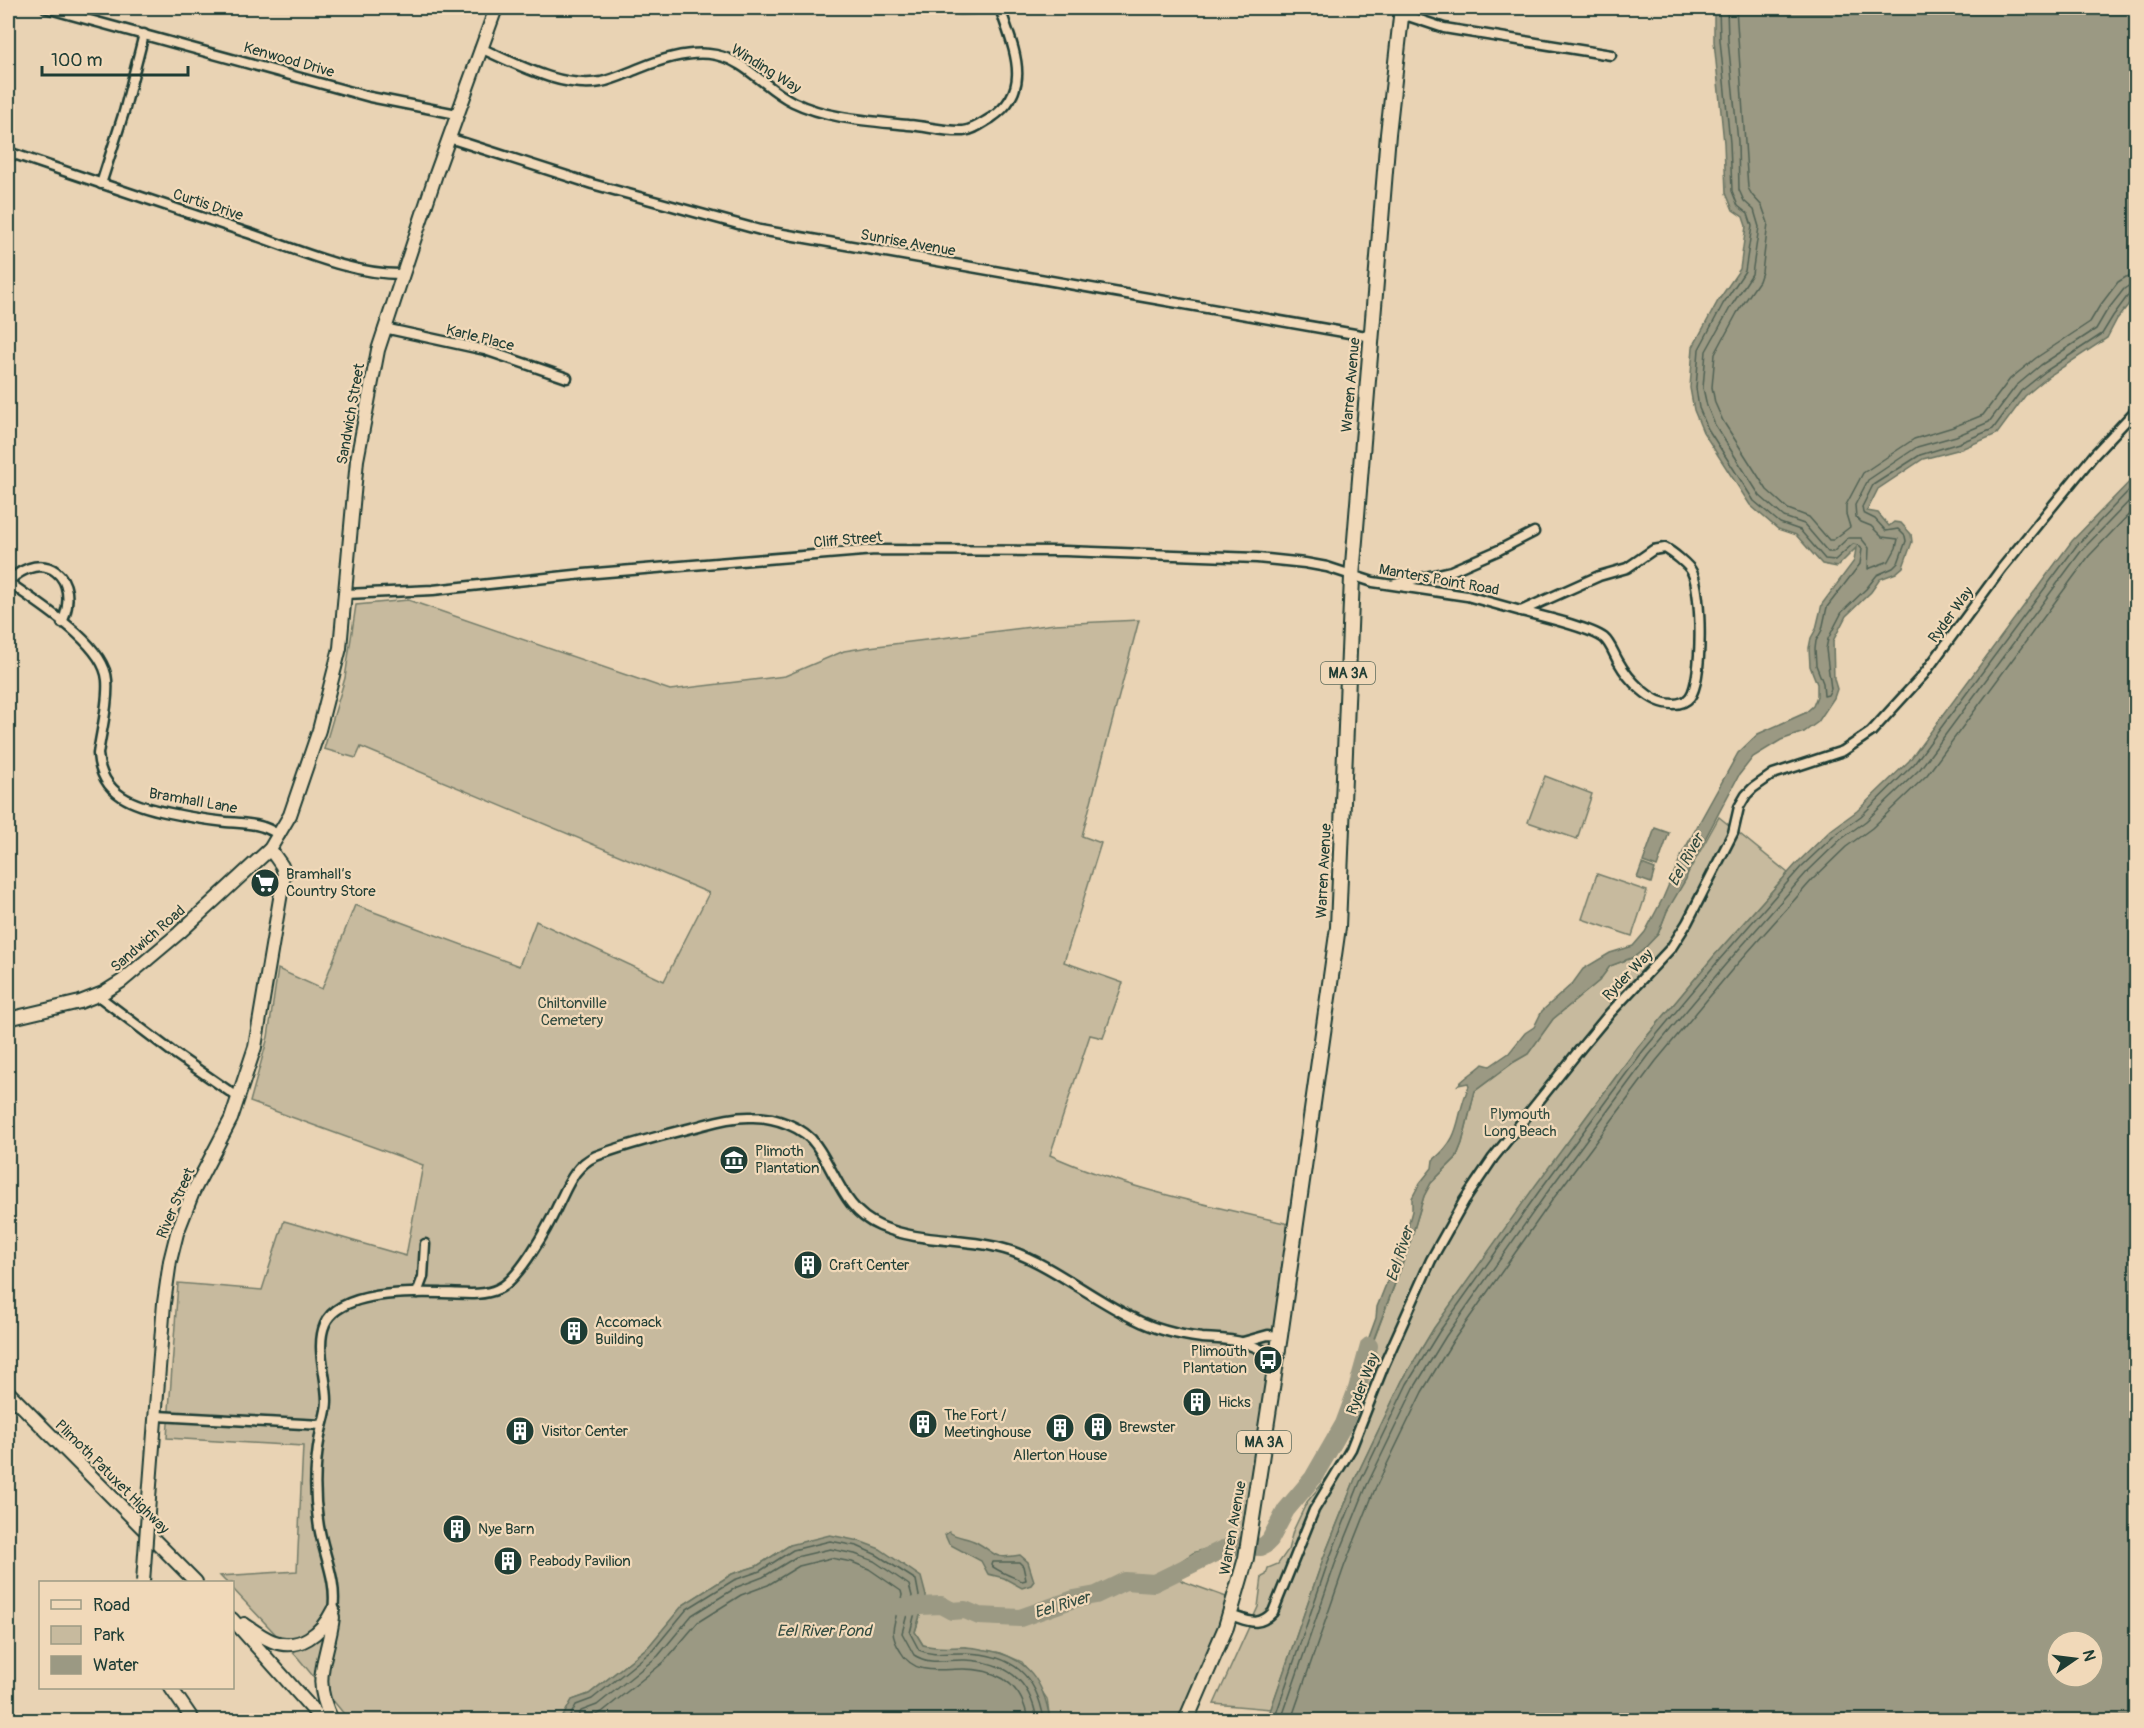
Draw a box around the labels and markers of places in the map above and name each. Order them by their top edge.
place label: Bramhall’s Country Store [286,865,376,901]
supermarket icon: Bramhall’s Country Store [249,867,281,899]
place label: Plimoth Plantation [755,1142,819,1178]
museum icon: Plimoth Plantation [718,1144,750,1176]
building icon: Craft Center [792,1249,824,1281]
place label: Craft Center [829,1256,910,1275]
place label: Accomack Building [595,1313,662,1349]
building icon: Accomack Building [558,1315,590,1347]
place label: Plimouth Plantation [1183,1342,1247,1378]
bus stop icon: Plimouth Plantation [1252,1344,1284,1376]
building icon: Hicks [1181,1386,1213,1418]
place label: Hicks [1218,1393,1251,1412]
place label: The Fort / Meetinghouse [944,1406,1032,1442]
building icon: The Fort / Meetinghouse [907,1408,939,1440]
building icon: Brewster [1082,1411,1114,1443]
building icon: Allerton House [1044,1412,1076,1444]
building icon: Visitor Center [504,1415,536,1447]
place label: Brewster [1119,1418,1176,1437]
place label: Visitor Center [541,1422,629,1441]
place label: Allerton House [1013,1446,1108,1465]
building icon: Nye Barn [441,1513,473,1545]
place label: Nye Barn [478,1520,534,1539]
building icon: Peabody Pavilion [492,1545,524,1577]
place label: Peabody Pavilion [529,1552,631,1571]

